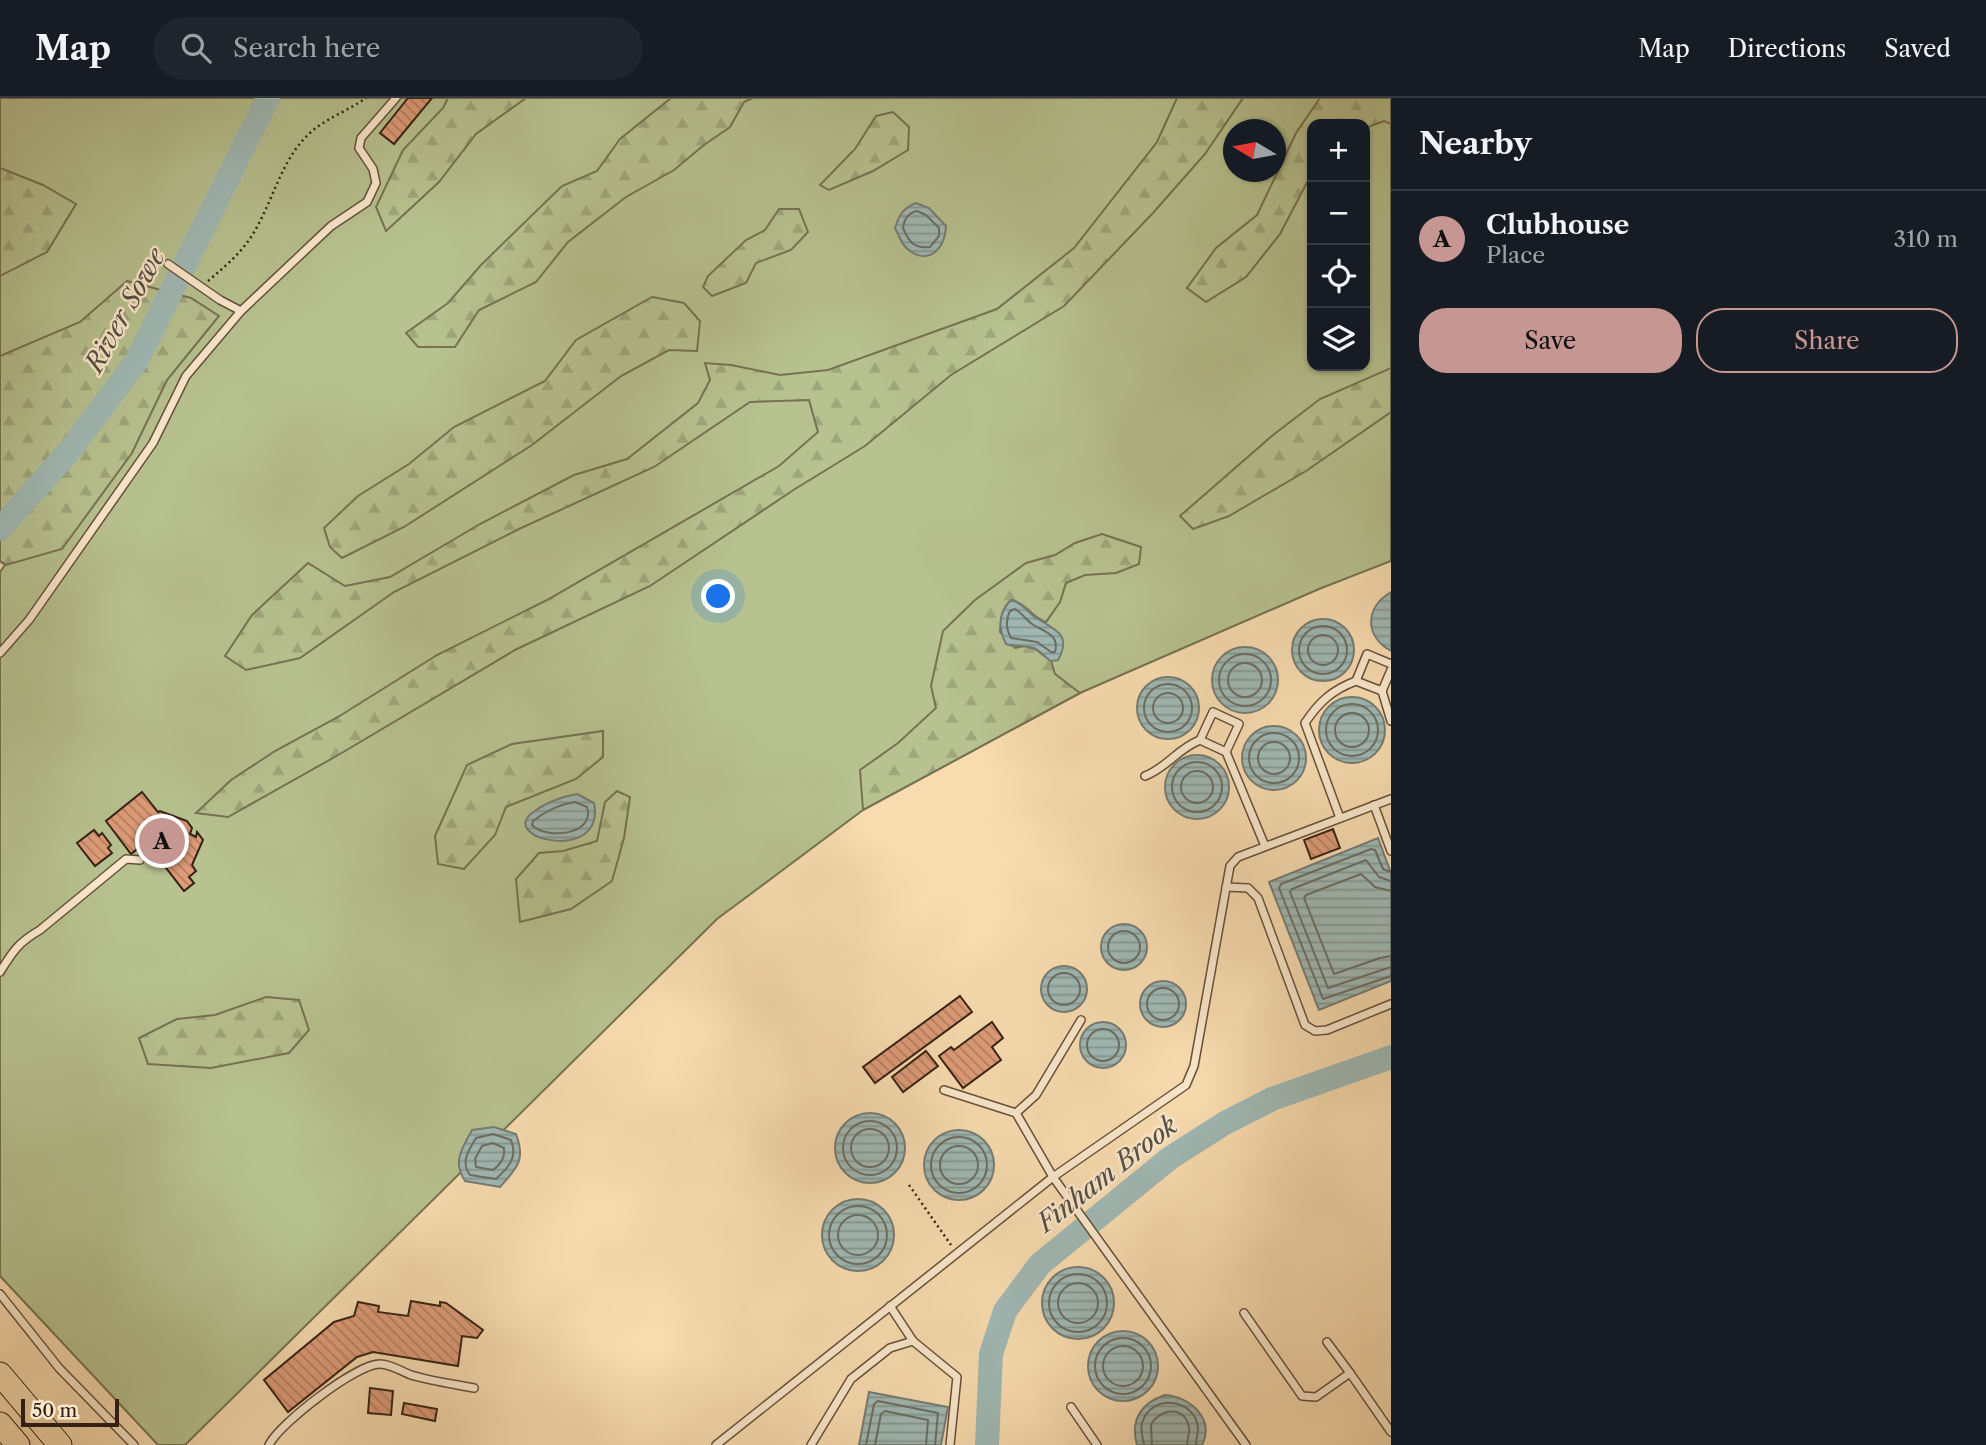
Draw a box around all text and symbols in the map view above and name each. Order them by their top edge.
search box [153,17,643,80]
text: Map [35,28,111,69]
icon: search [177,29,215,67]
text: Search here [233,32,380,64]
text: Map [1638,34,1690,63]
text: Directions [1728,34,1846,63]
text: Saved [1884,34,1951,63]
north arrow [1223,119,1286,182]
map controls [1307,119,1370,371]
button: + [1307,119,1370,182]
text: Nearby [1419,125,1532,162]
button: − [1307,182,1370,245]
text: Clubhouse [1486,209,1629,241]
text: A [1433,225,1451,253]
text: 310 m [1894,225,1958,253]
water label: River Sowe [77,241,173,379]
text: Place [1486,241,1545,269]
button: locate [1307,245,1370,308]
button: layers [1307,308,1370,371]
button: Save [1419,308,1682,373]
button: Share [1696,308,1958,373]
your location [701,579,735,613]
pin: A [139,815,185,867]
water label: Finham Brook [1029,1109,1184,1240]
scale bar [21,1396,119,1428]
text: 50 m [32,1399,77,1422]

